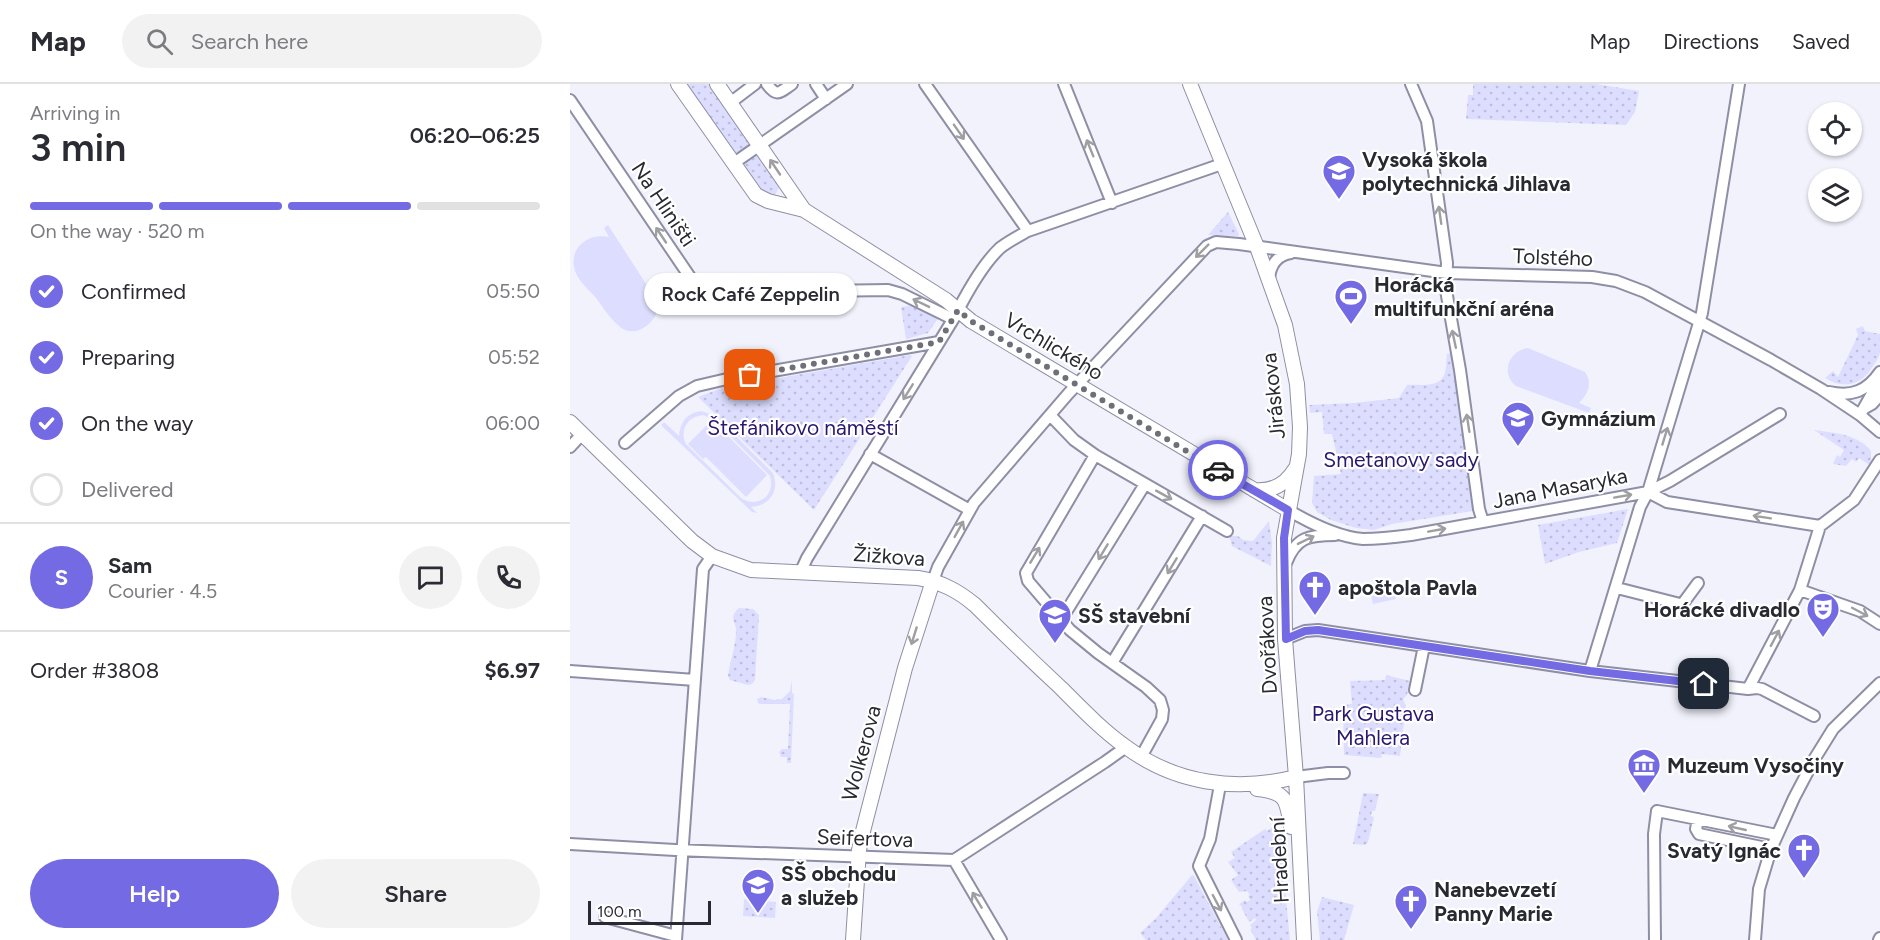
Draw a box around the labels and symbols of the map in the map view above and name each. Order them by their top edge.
one-way arrow [953,123,965,140]
one-way arrow [1084,140,1095,158]
place label: Vysoká škola polytechnická Jihlava [1362,147,1571,196]
school or university icon: Vysoká škola polytechnická Jihlava [1321,153,1357,200]
street label: Na Hliništi [627,157,701,251]
one-way arrow [768,158,781,175]
one-way arrow [1435,205,1446,225]
one-way arrow [655,227,667,244]
one-way arrow [1195,243,1210,258]
street label: Tolstého [1513,243,1593,271]
place label: Horácká multifunkční aréna [1374,272,1554,321]
callout: Rock Café Zeppelin [644,273,856,315]
sports icon: Horácká multifunkční aréna [1333,278,1369,325]
one-way arrow [913,297,931,309]
street label: Vrchlického [1000,307,1108,385]
one-way arrow [1448,330,1459,349]
pin [724,349,775,400]
street label: Jiráskova [1256,352,1290,440]
one-way arrow [902,383,914,400]
school or university icon: Gymnázium [1500,400,1536,447]
place label: Gymnázium [1541,406,1656,431]
one-way arrow [1463,414,1474,434]
park label: Štefánikovo náměstí [707,415,900,440]
one-way arrow [1660,427,1671,446]
courier [1188,440,1248,500]
park label: Smetanovy sady [1323,447,1479,472]
street label: Jana Masaryka [1490,463,1630,513]
one-way arrow [1155,489,1172,501]
one-way arrow [1613,490,1633,501]
one-way arrow [1752,512,1772,523]
one-way arrow [954,520,965,538]
one-way arrow [1427,525,1446,536]
one-way arrow [1297,533,1315,545]
street label: Žižkova [852,541,926,571]
one-way arrow [1097,543,1109,560]
one-way arrow [1029,547,1041,564]
one-way arrow [1165,558,1178,575]
church icon: apoštola Pavla [1297,569,1333,616]
place label: apoštola Pavla [1338,575,1477,600]
theatre icon: Horácké divadlo [1805,591,1841,638]
street label: Dvořákova [1252,595,1282,695]
school or university icon: SŠ stavební [1037,597,1073,644]
place label: Horácké divadlo [1644,597,1800,622]
place label: SŠ stavební [1078,603,1192,628]
one-way arrow [1851,607,1869,618]
one-way arrow [908,626,919,645]
one-way arrow [1769,629,1781,647]
pin [1678,658,1729,709]
park label: Park Gustava Mahlera [1312,701,1434,750]
street label: Wolkerova [836,702,886,804]
museum icon: Muzeum Vysočiny [1626,747,1662,794]
place label: Muzeum Vysočiny [1667,753,1845,778]
street label: Hradební [1264,815,1294,904]
one-way arrow [1728,822,1747,833]
street label: Seifertova [816,824,914,852]
church icon: Svatý Ignác [1786,832,1822,879]
place label: Svatý Ignác [1667,838,1782,863]
place label: SŠ obchodu a služeb [781,861,896,910]
school or university icon: SŠ obchodu a služeb [740,867,776,914]
place label: Nanebevzetí Panny Marie [1434,877,1557,926]
church icon: Nanebevzetí Panny Marie [1393,883,1429,930]
one-way arrow [971,892,983,909]
one-way arrow [1211,894,1223,912]
scale bar [588,898,711,926]

